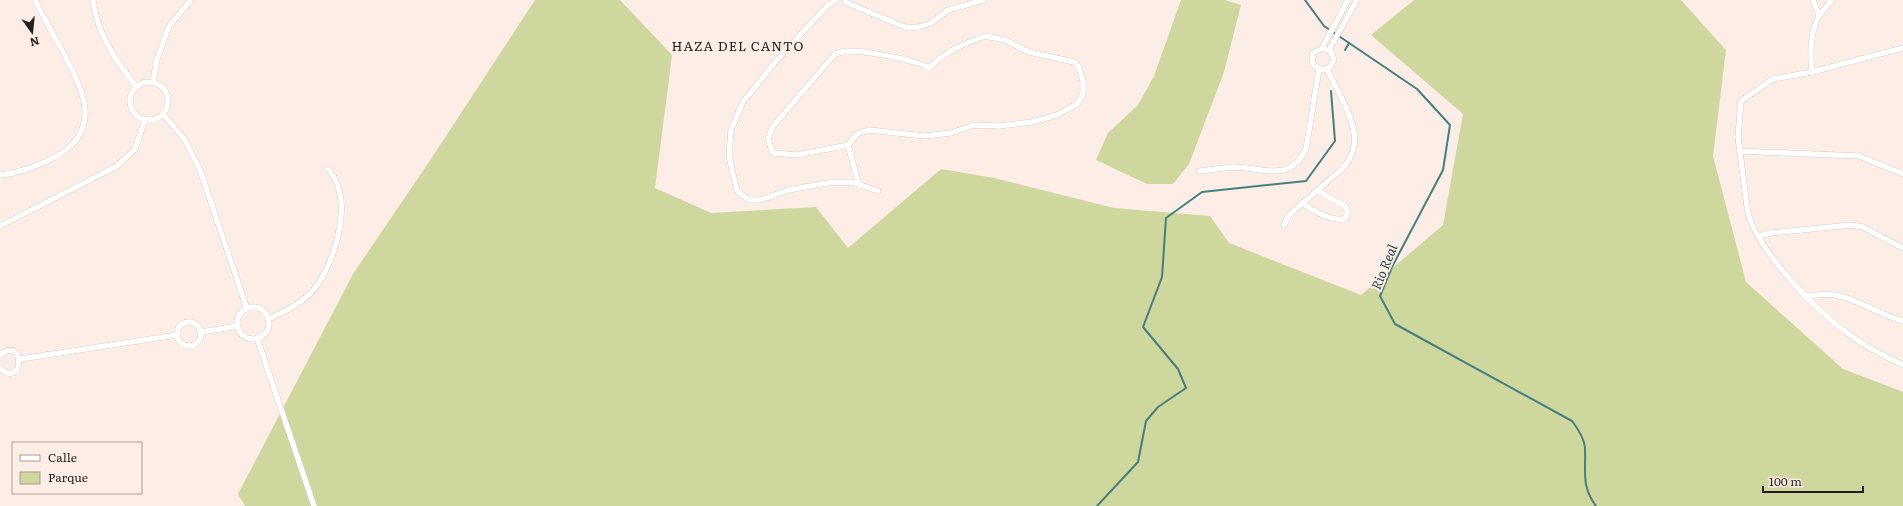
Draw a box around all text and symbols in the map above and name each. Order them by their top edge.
north arrow [12,12,52,52]
text: N [28,34,41,52]
district label: HAZA DEL CANTO [672,36,804,55]
water label: Rio Real [1366,241,1401,292]
legend [12,442,142,494]
text: Calle [48,448,77,466]
text: Parque [48,468,88,486]
scale bar [1763,468,1863,494]
text: 100 m [1769,472,1802,490]

